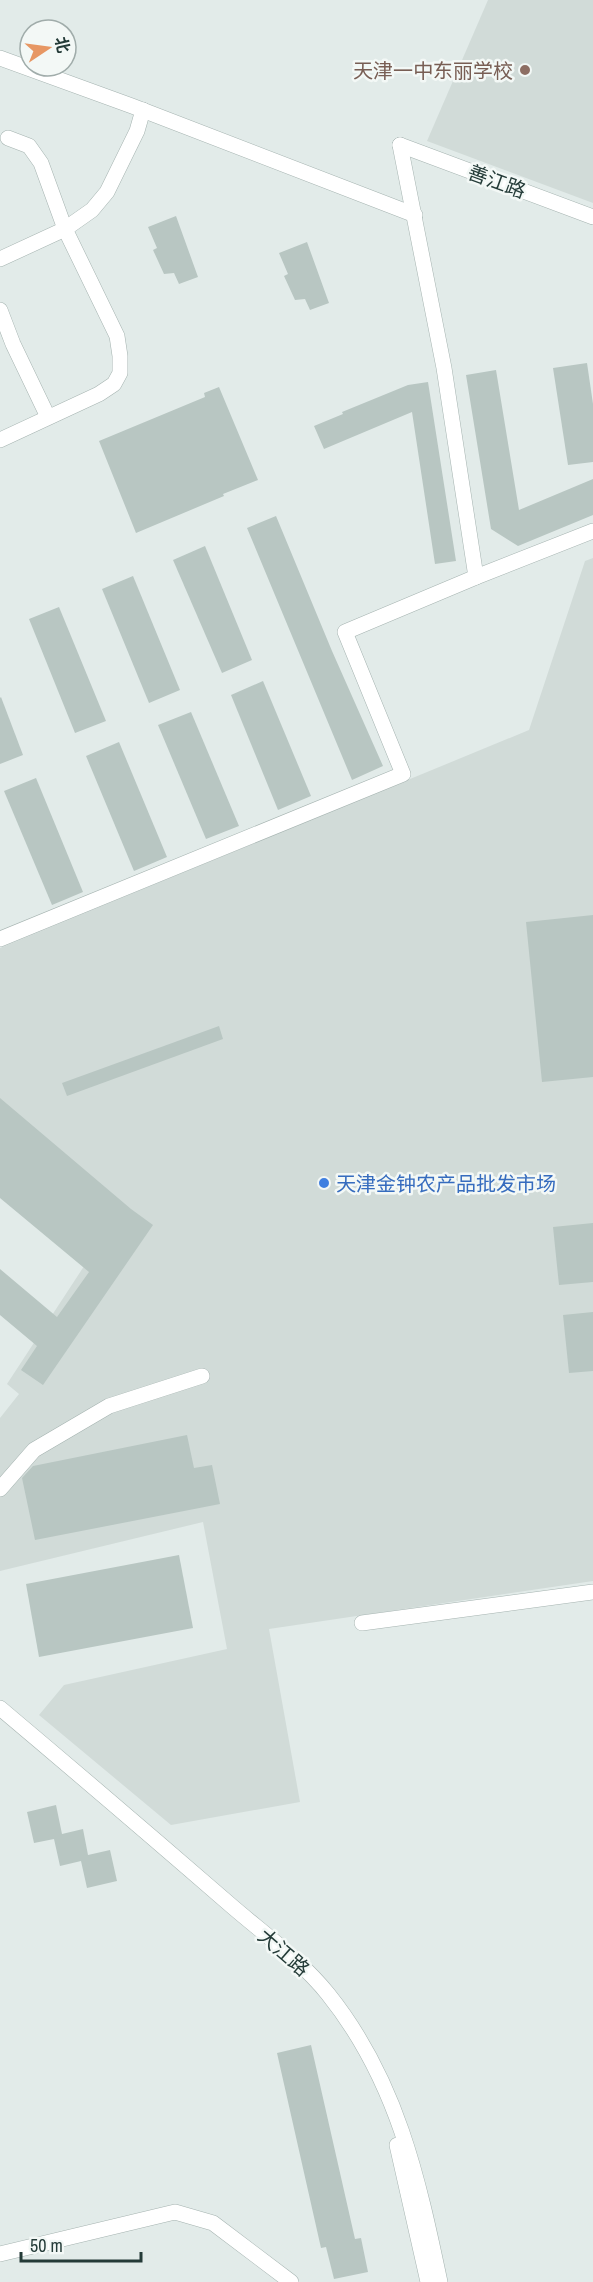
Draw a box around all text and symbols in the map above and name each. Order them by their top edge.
north arrow [18,18,78,78]
text: 北 [50,34,75,55]
place label: 天津一中东丽学校 [353,57,513,84]
marker: 天津一中东丽学校 [518,63,532,77]
street label: 善江路 [464,158,530,204]
place label: 天津金钟农产品批发市场 [336,1170,556,1197]
marker: 天津金钟农产品批发市场 [317,1176,331,1190]
street label: 大江路 [253,1922,315,1982]
scale bar [21,2225,141,2263]
text: 50 m [30,2233,63,2258]

